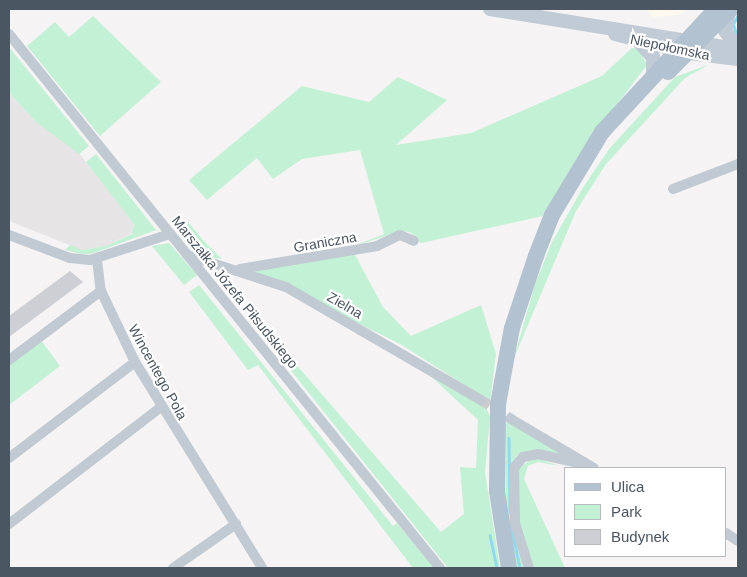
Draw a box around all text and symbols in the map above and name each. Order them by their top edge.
street label: Niepołomska [629,30,711,64]
street label: Marszałka Józefa Piłsudskiego [168,212,302,372]
street label: Graniczna [292,228,358,256]
street label: Zielna [324,288,366,322]
street label: Wincentego Pola [125,322,191,422]
legend [564,467,727,557]
text: Ulica [611,478,644,495]
text: Park [611,503,642,520]
text: Budynek [611,528,669,545]

